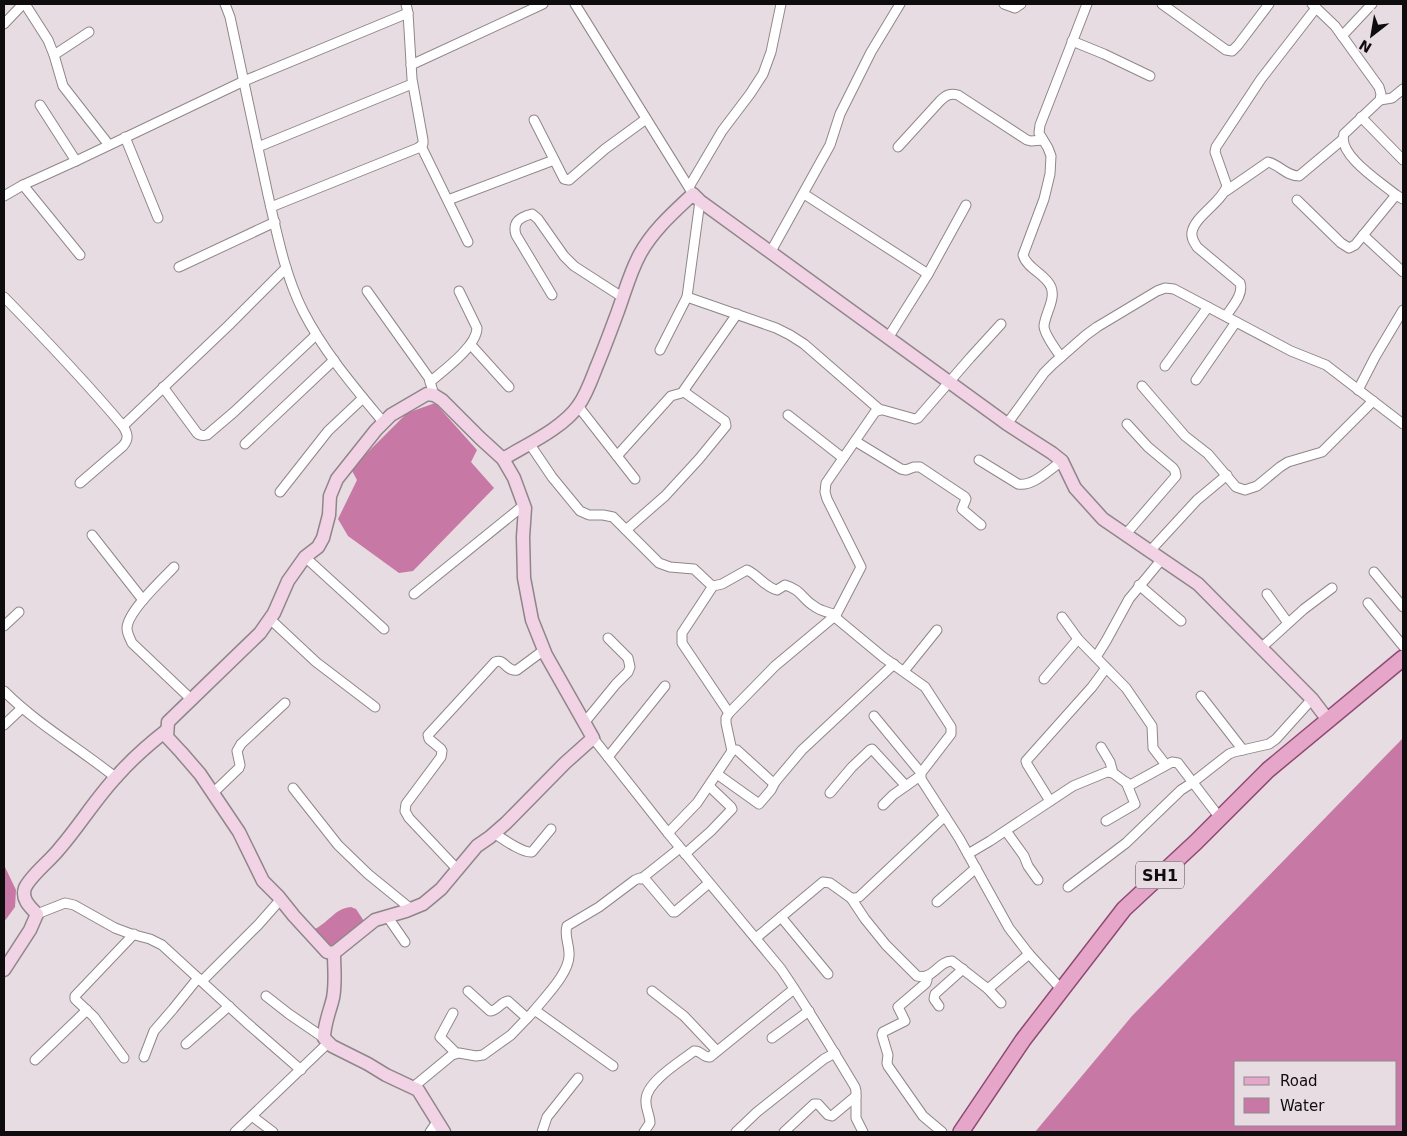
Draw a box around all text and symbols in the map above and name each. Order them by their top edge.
north arrow [1347,10,1397,60]
text: N [1356,36,1374,56]
road number: SH1 [1136,862,1184,888]
legend [1234,1061,1397,1126]
text: Road [1280,1072,1318,1090]
text: Water [1280,1097,1325,1115]

